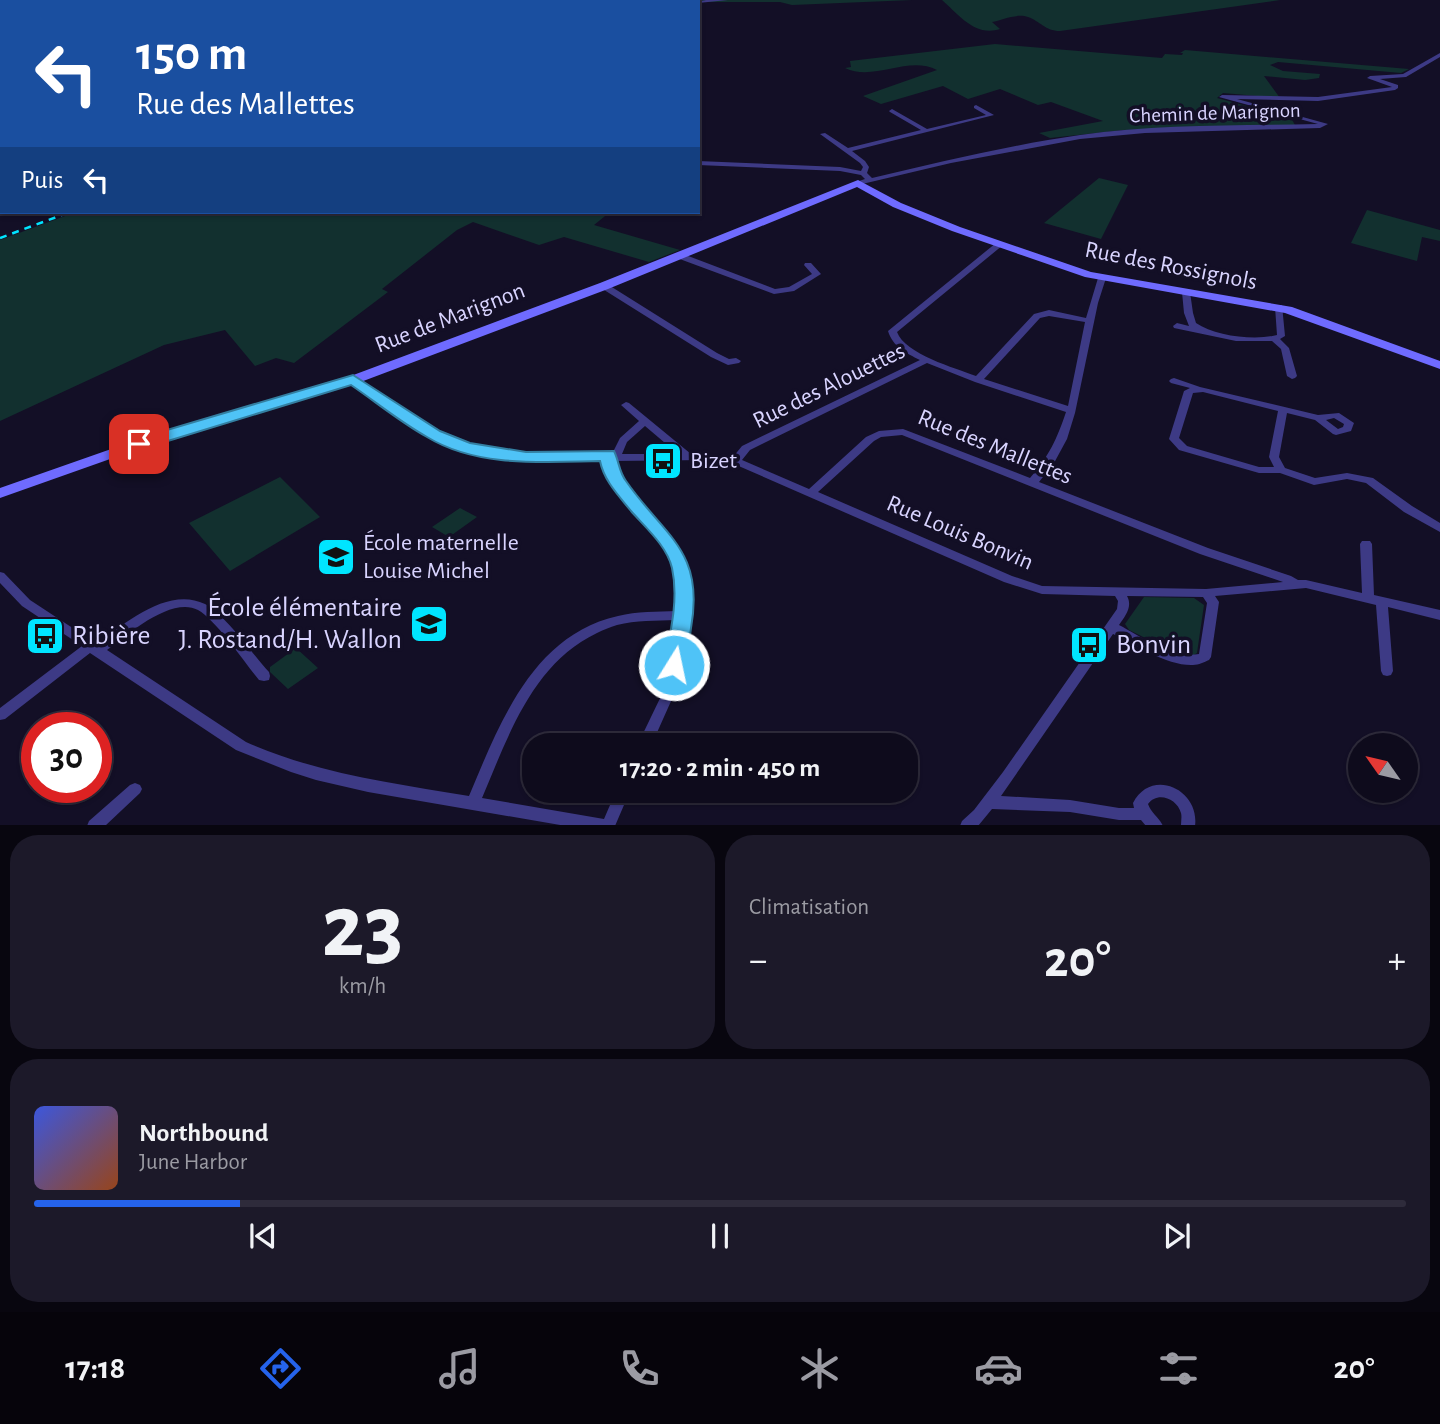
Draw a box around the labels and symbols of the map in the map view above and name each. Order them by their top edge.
street label: Chemin de Marignon [1129,100,1301,126]
street label: Rue des Rossignols [1083,238,1259,294]
street label: Rue de Marignon [372,278,528,358]
street label: Rue des Alouettes [749,339,909,433]
street label: Rue des Mallettes [914,405,1076,489]
pin [109,414,169,474]
bus stop icon: Bizet [642,440,684,482]
place label: Bizet [690,449,737,473]
street label: Rue Louis Bonvin [883,491,1037,575]
place label: École maternelle Louise Michel [363,529,519,583]
school or university icon: École maternelle Louise Michel [315,536,357,578]
place label: École élémentaire J. Rostand/H. Wallon [178,591,402,654]
school or university icon: École élémentaire J. Rostand/H. Wallon [408,603,450,645]
bus stop icon: Ribière [24,615,66,657]
place label: Ribière [72,622,150,650]
bus stop icon: Bonvin [1068,624,1110,666]
position arrow [637,628,711,702]
place label: Bonvin [1116,631,1191,659]
speed limit sign: 30 [21,712,112,803]
north arrow [1348,733,1418,803]

